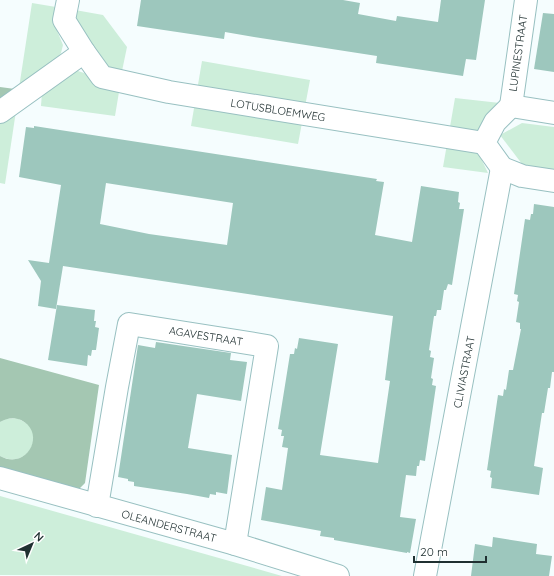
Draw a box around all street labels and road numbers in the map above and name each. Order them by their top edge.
street label: LUPINESTRAAT [506,13,530,92]
street label: LOTUSBLOEMWEG [230,96,326,124]
street label: AGAVESTRAAT [168,323,244,349]
street label: CLIVIASTRAAT [450,334,478,409]
street label: OLEANDERSTRAAT [120,507,218,545]

